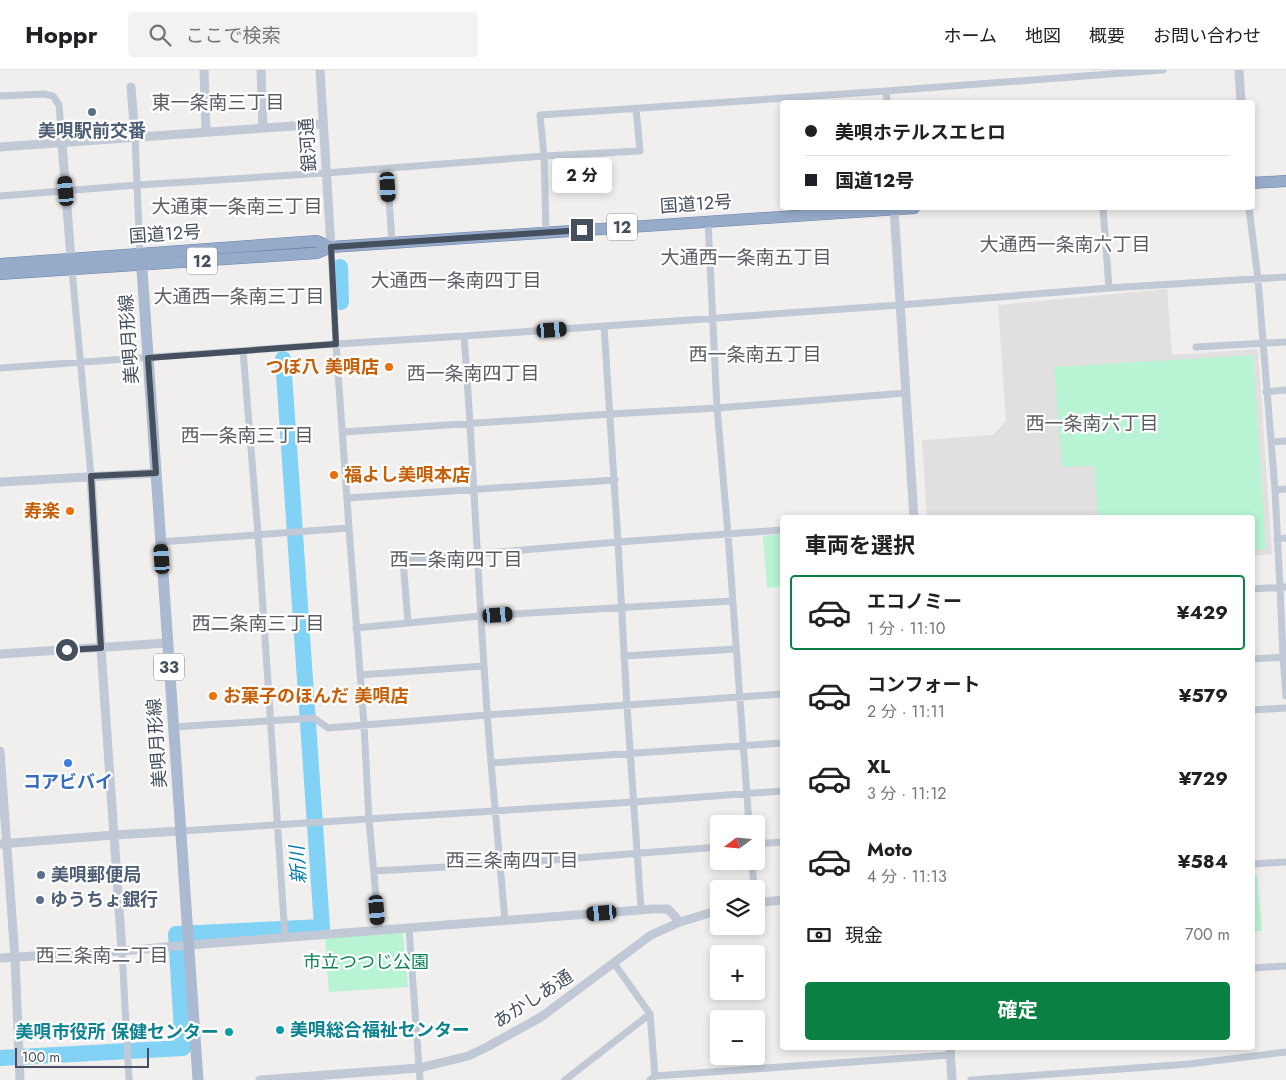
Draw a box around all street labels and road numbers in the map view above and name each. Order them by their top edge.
street label: 銀河通 [293,117,323,173]
street label: 国道12号 [659,189,733,219]
road number: 12 [607,214,637,240]
street label: 国道12号 [128,219,202,249]
road number: 12 [187,248,217,275]
street label: 美唄月形線 [113,293,145,385]
road number: 33 [154,654,184,680]
street label: 美唄月形線 [141,697,173,789]
street label: あかしあ通 [488,964,578,1034]

